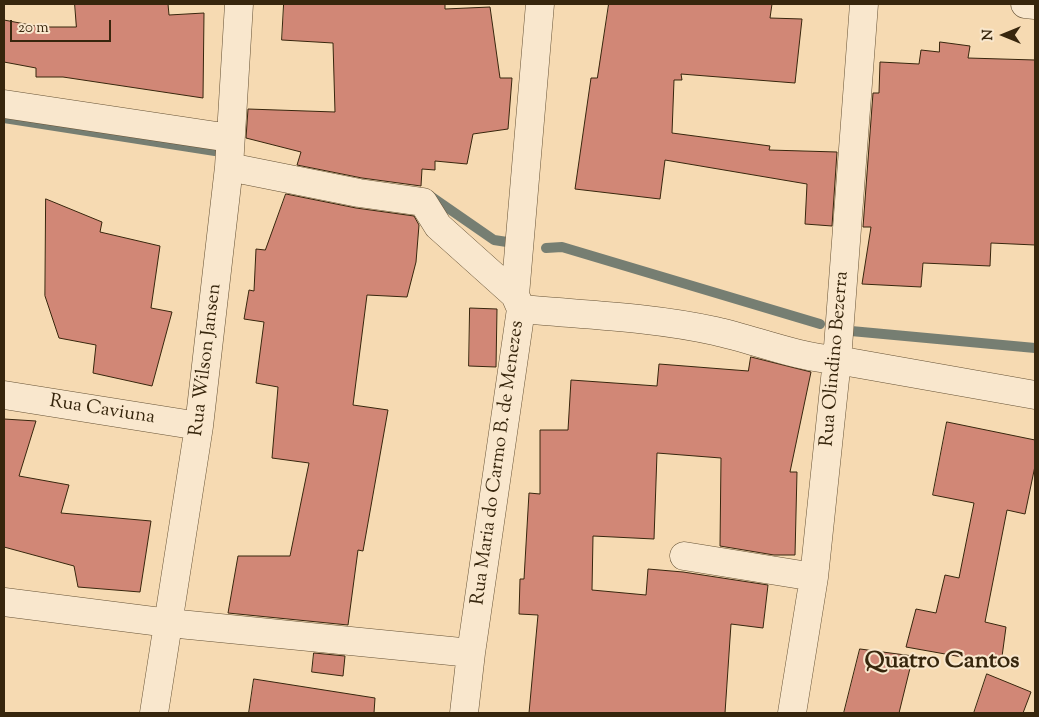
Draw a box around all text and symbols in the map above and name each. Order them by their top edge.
scale bar [12,10,114,42]
north arrow [979,10,1029,60]
text: 20 m [18,18,49,39]
text: N [979,29,999,41]
street label: Rua Olindino Bezerra [817,270,855,448]
street label: Rua Wilson Jansen [186,282,228,438]
street label: Rua Maria do Carmo B. de Menezes [468,319,530,607]
street label: Rua Caviuna [48,391,156,431]
district label: Quatro Cantos [864,649,1020,677]

